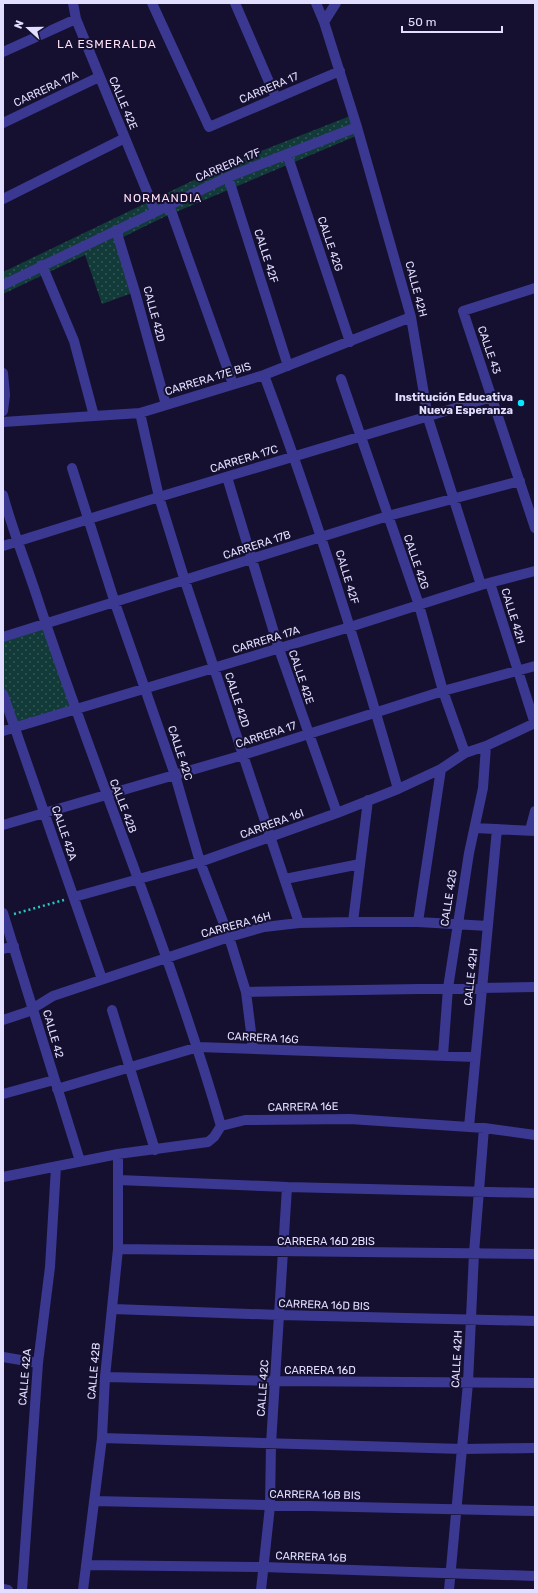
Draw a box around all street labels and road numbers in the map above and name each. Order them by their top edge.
street label: CARRERA 17A [12,68,81,110]
street label: CARRERA 17 [237,70,301,106]
street label: CALLE 42E [106,75,140,132]
street label: CARRERA 17F [193,145,263,185]
street label: CALLE 42G [315,215,345,273]
street label: CALLE 42F [251,227,281,285]
street label: CALLE 42H [402,260,430,318]
street label: CALLE 42D [140,285,168,343]
street label: CALLE 43 [475,324,503,376]
street label: CARRERA 17E BIS [163,360,253,398]
street label: CARRERA 17C [208,442,280,476]
street label: CARRERA 17B [222,528,292,562]
street label: CALLE 42G [401,533,431,591]
street label: CALLE 42F [333,548,361,606]
street label: CALLE 42H [498,587,528,645]
street label: CARRERA 17A [231,623,302,656]
street label: CALLE 42E [286,648,316,706]
street label: CALLE 42D [222,671,252,729]
street label: CARRERA 17 [234,719,298,751]
street label: CALLE 42C [165,724,195,782]
street label: CALLE 42B [107,777,139,835]
street label: CALLE 42A [49,804,80,863]
street label: CARRERA 16I [238,806,306,842]
street label: CALLE 42G [438,869,460,927]
street label: CARRERA 16H [200,909,272,941]
street label: CALLE 42H [462,948,480,1006]
street label: CALLE 42 [40,1008,66,1060]
street label: CARRERA 16G [227,1030,299,1046]
street label: CARRERA 16E [268,1100,339,1114]
street label: CARRERA 16D 2BIS [277,1235,375,1248]
street label: CARRERA 16D BIS [278,1297,370,1313]
street label: CALLE 42H [449,1330,465,1388]
street label: CALLE 42B [85,1342,103,1400]
street label: CALLE 42A [16,1347,34,1406]
street label: CALLE 42C [255,1359,271,1417]
street label: CARRERA 16D [284,1364,356,1377]
street label: CARRERA 16B BIS [269,1488,361,1502]
street label: CARRERA 16B [275,1549,347,1565]

